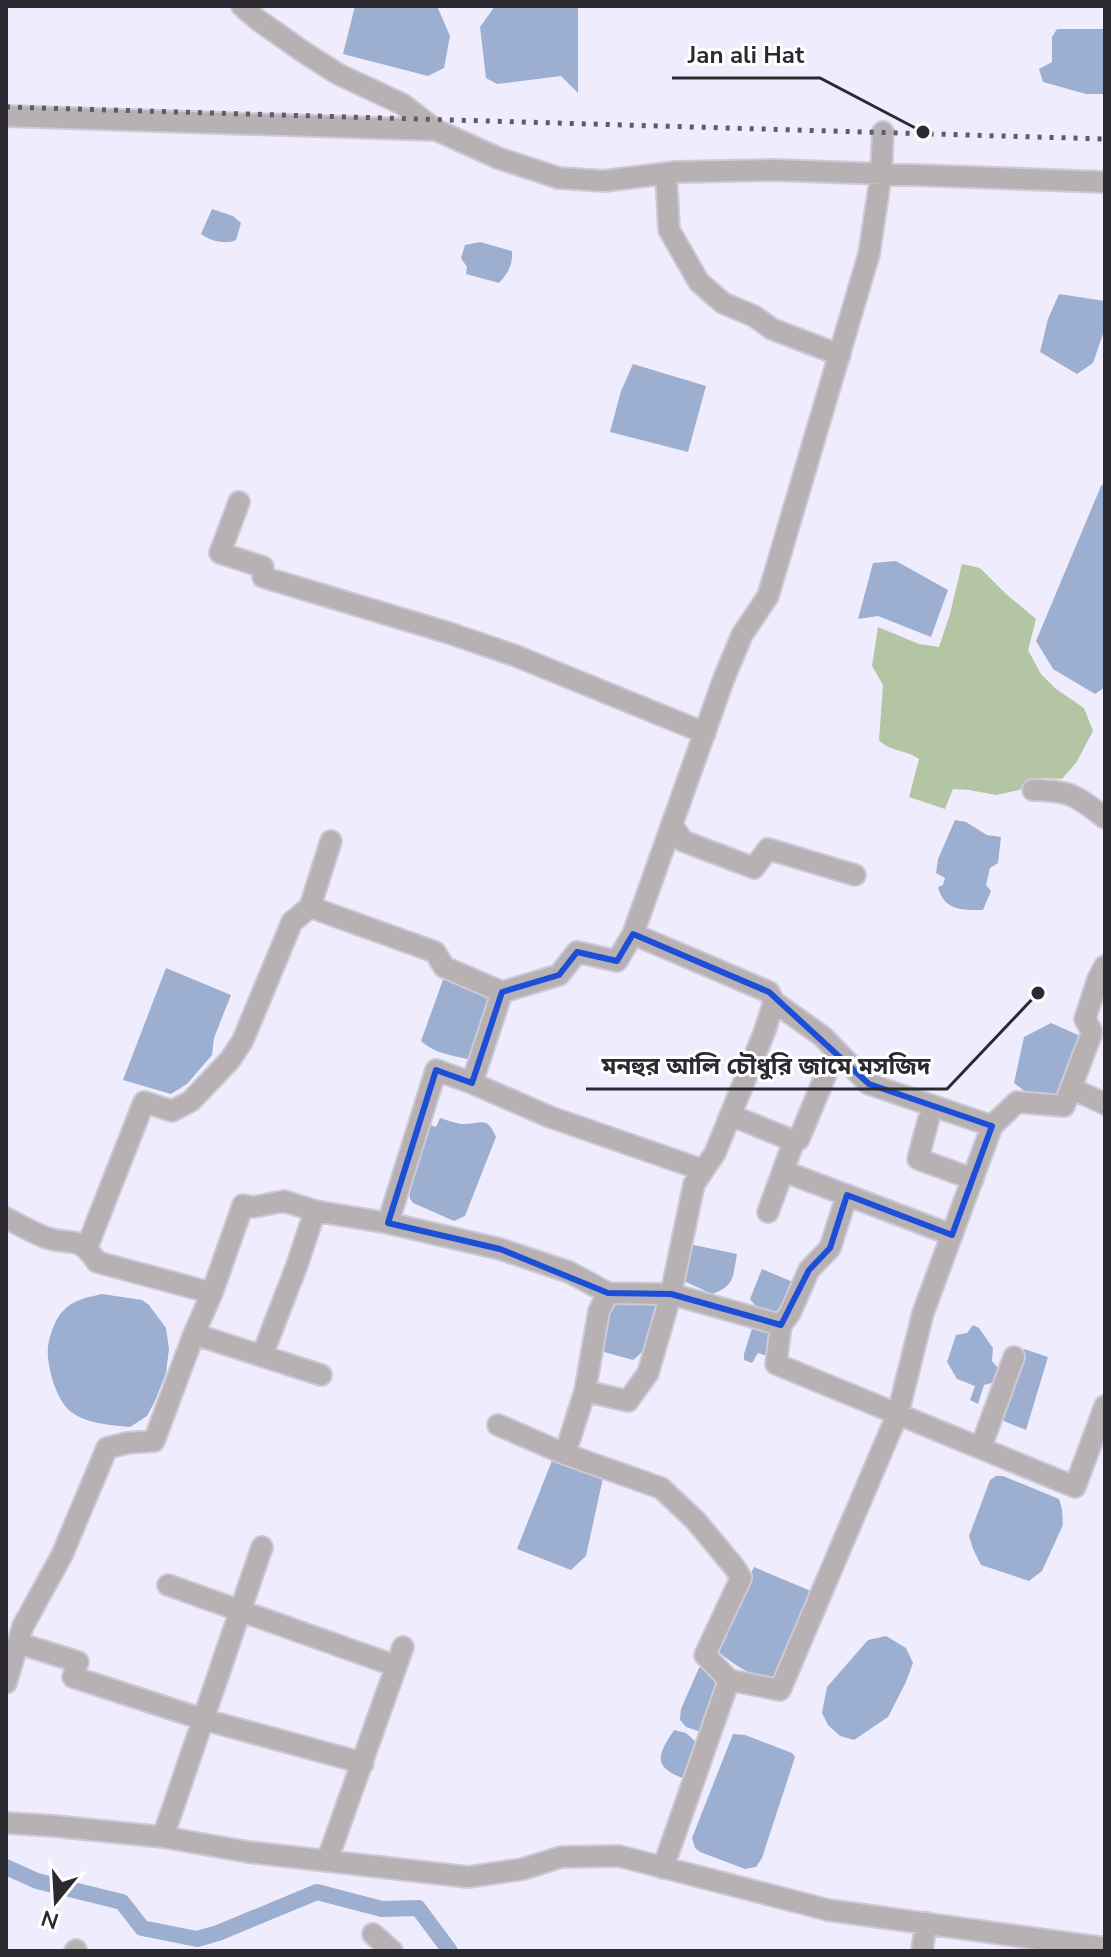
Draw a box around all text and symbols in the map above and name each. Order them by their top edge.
callout: Jan ali Hat [672,30,820,78]
text: Jan ali Hat [687,39,805,71]
callout: মনহুর আলি চৌধুরি জামে মসজিদ [586,1041,947,1089]
text: মনহুর আলি চৌধুরি জামে মসজিদ [600,1050,931,1082]
north arrow [16,1861,96,1941]
text: N [38,1902,63,1936]

